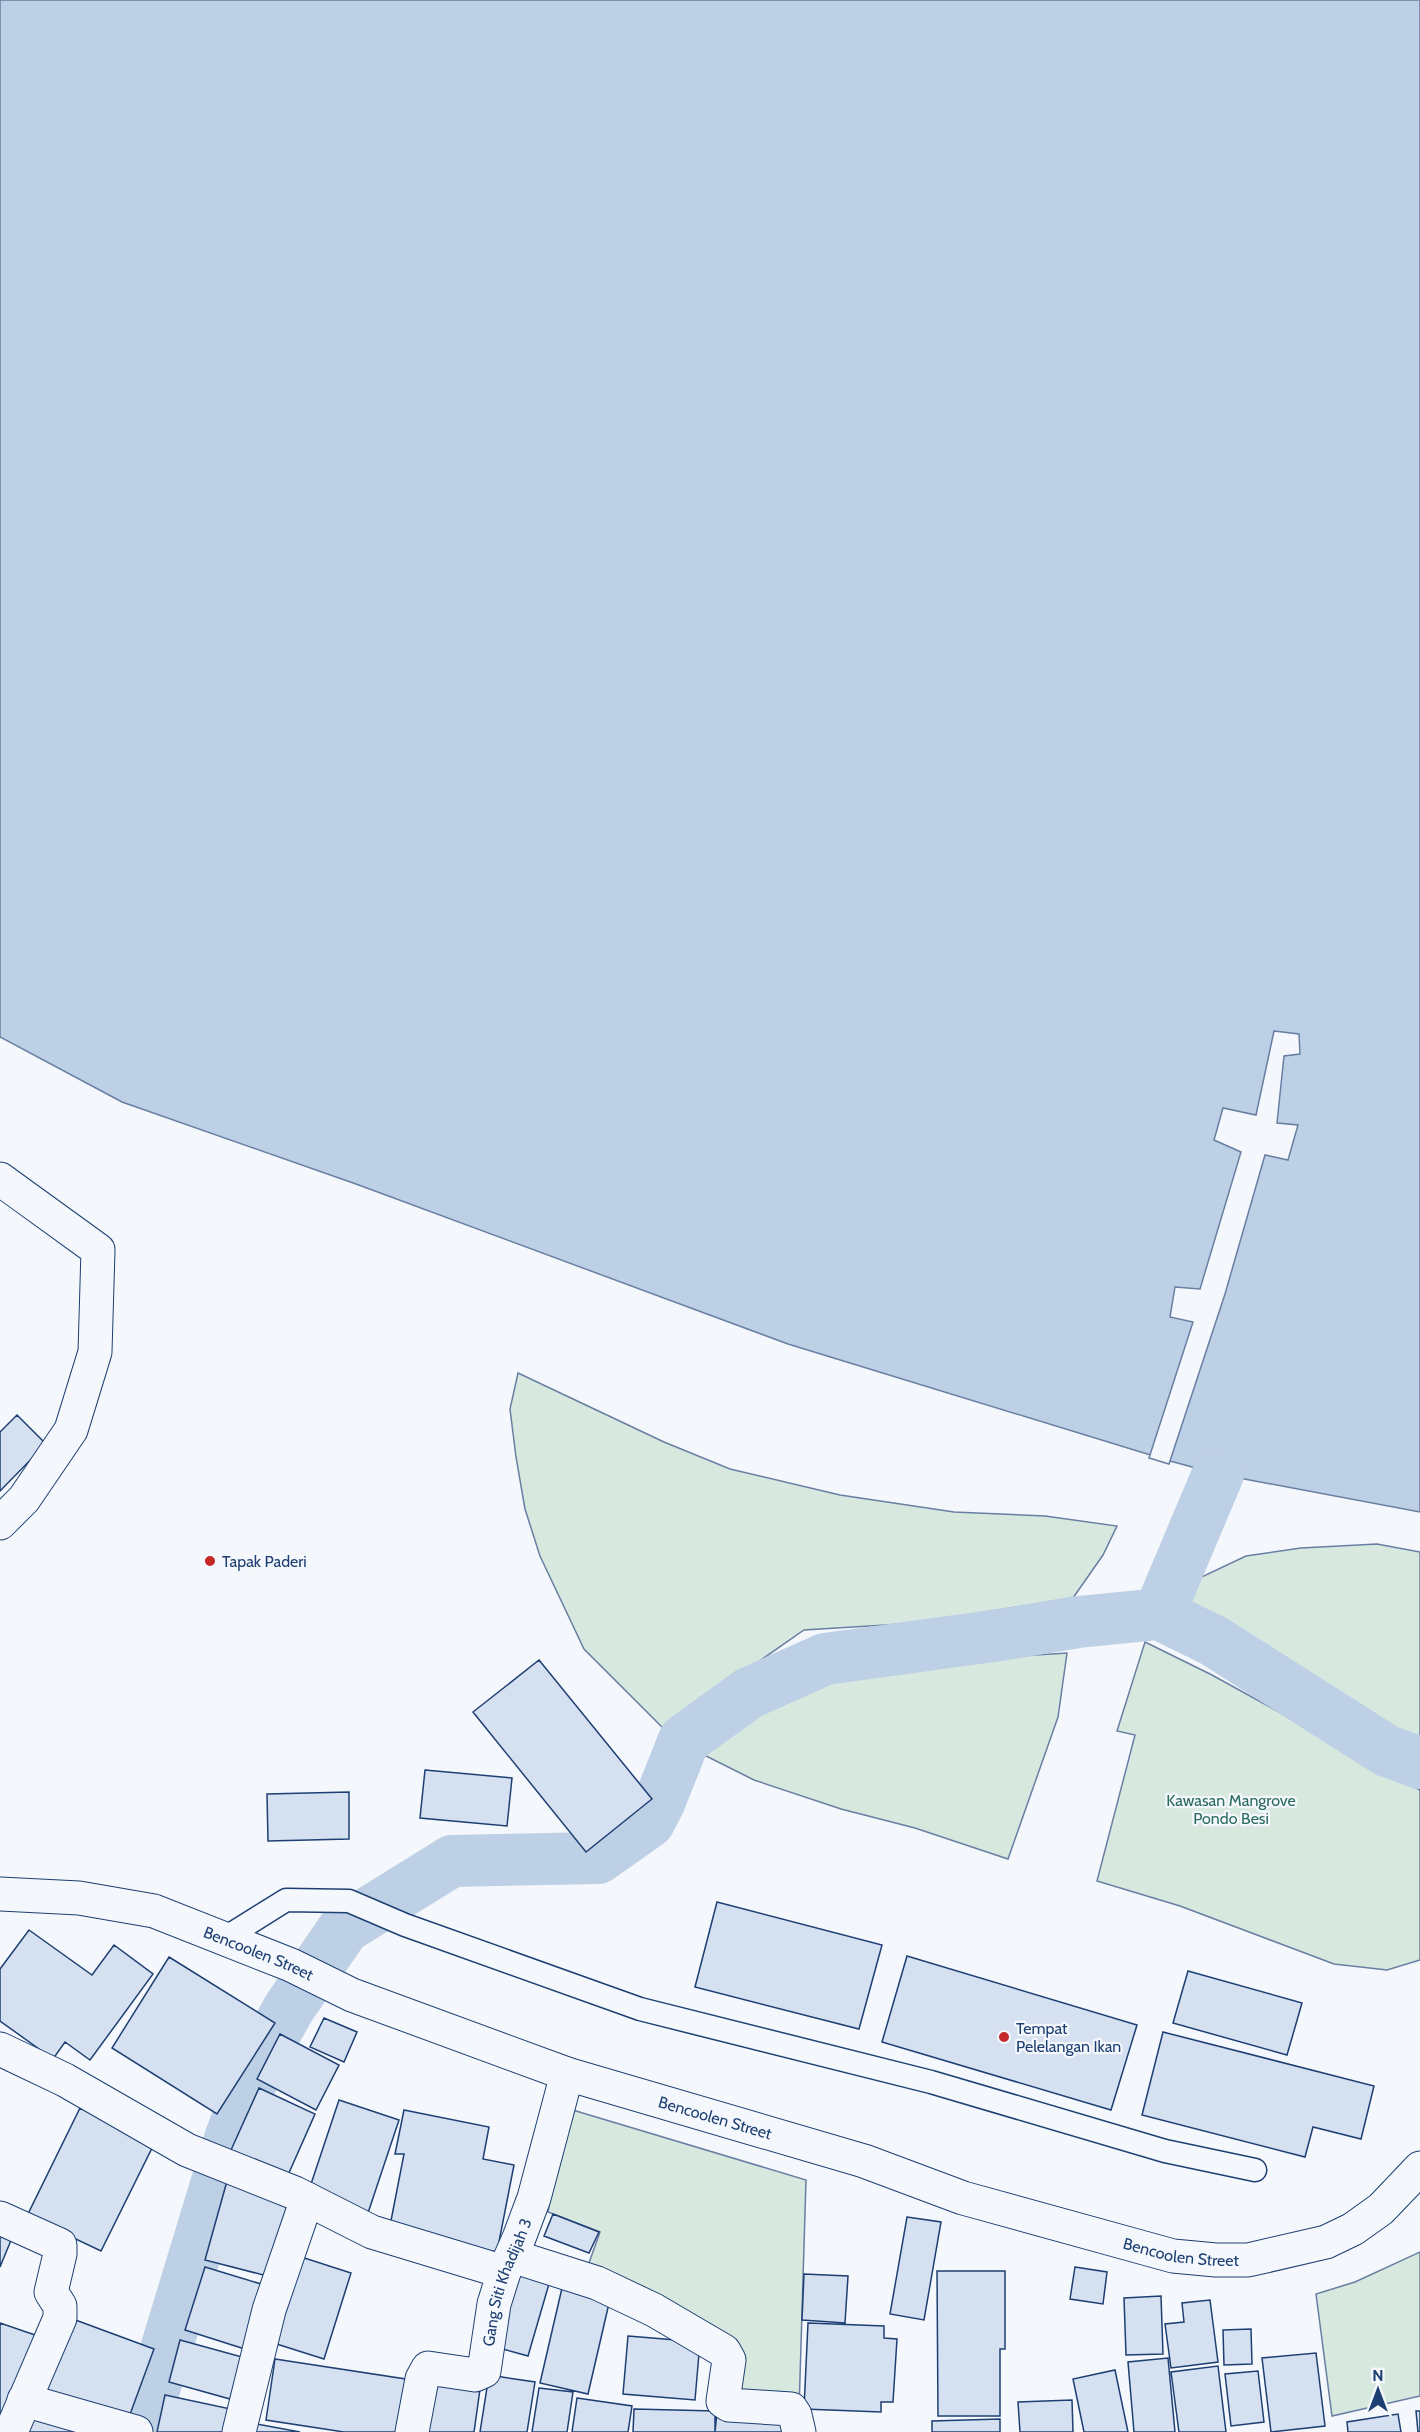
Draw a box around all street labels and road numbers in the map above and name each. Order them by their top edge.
street label: Bencoolen Street [201,1923,317,1985]
street label: Bencoolen Street [656,2092,775,2144]
street label: Gang Siti Khadijah 3 [479,2215,536,2348]
street label: Bencoolen Street [1121,2234,1239,2270]

